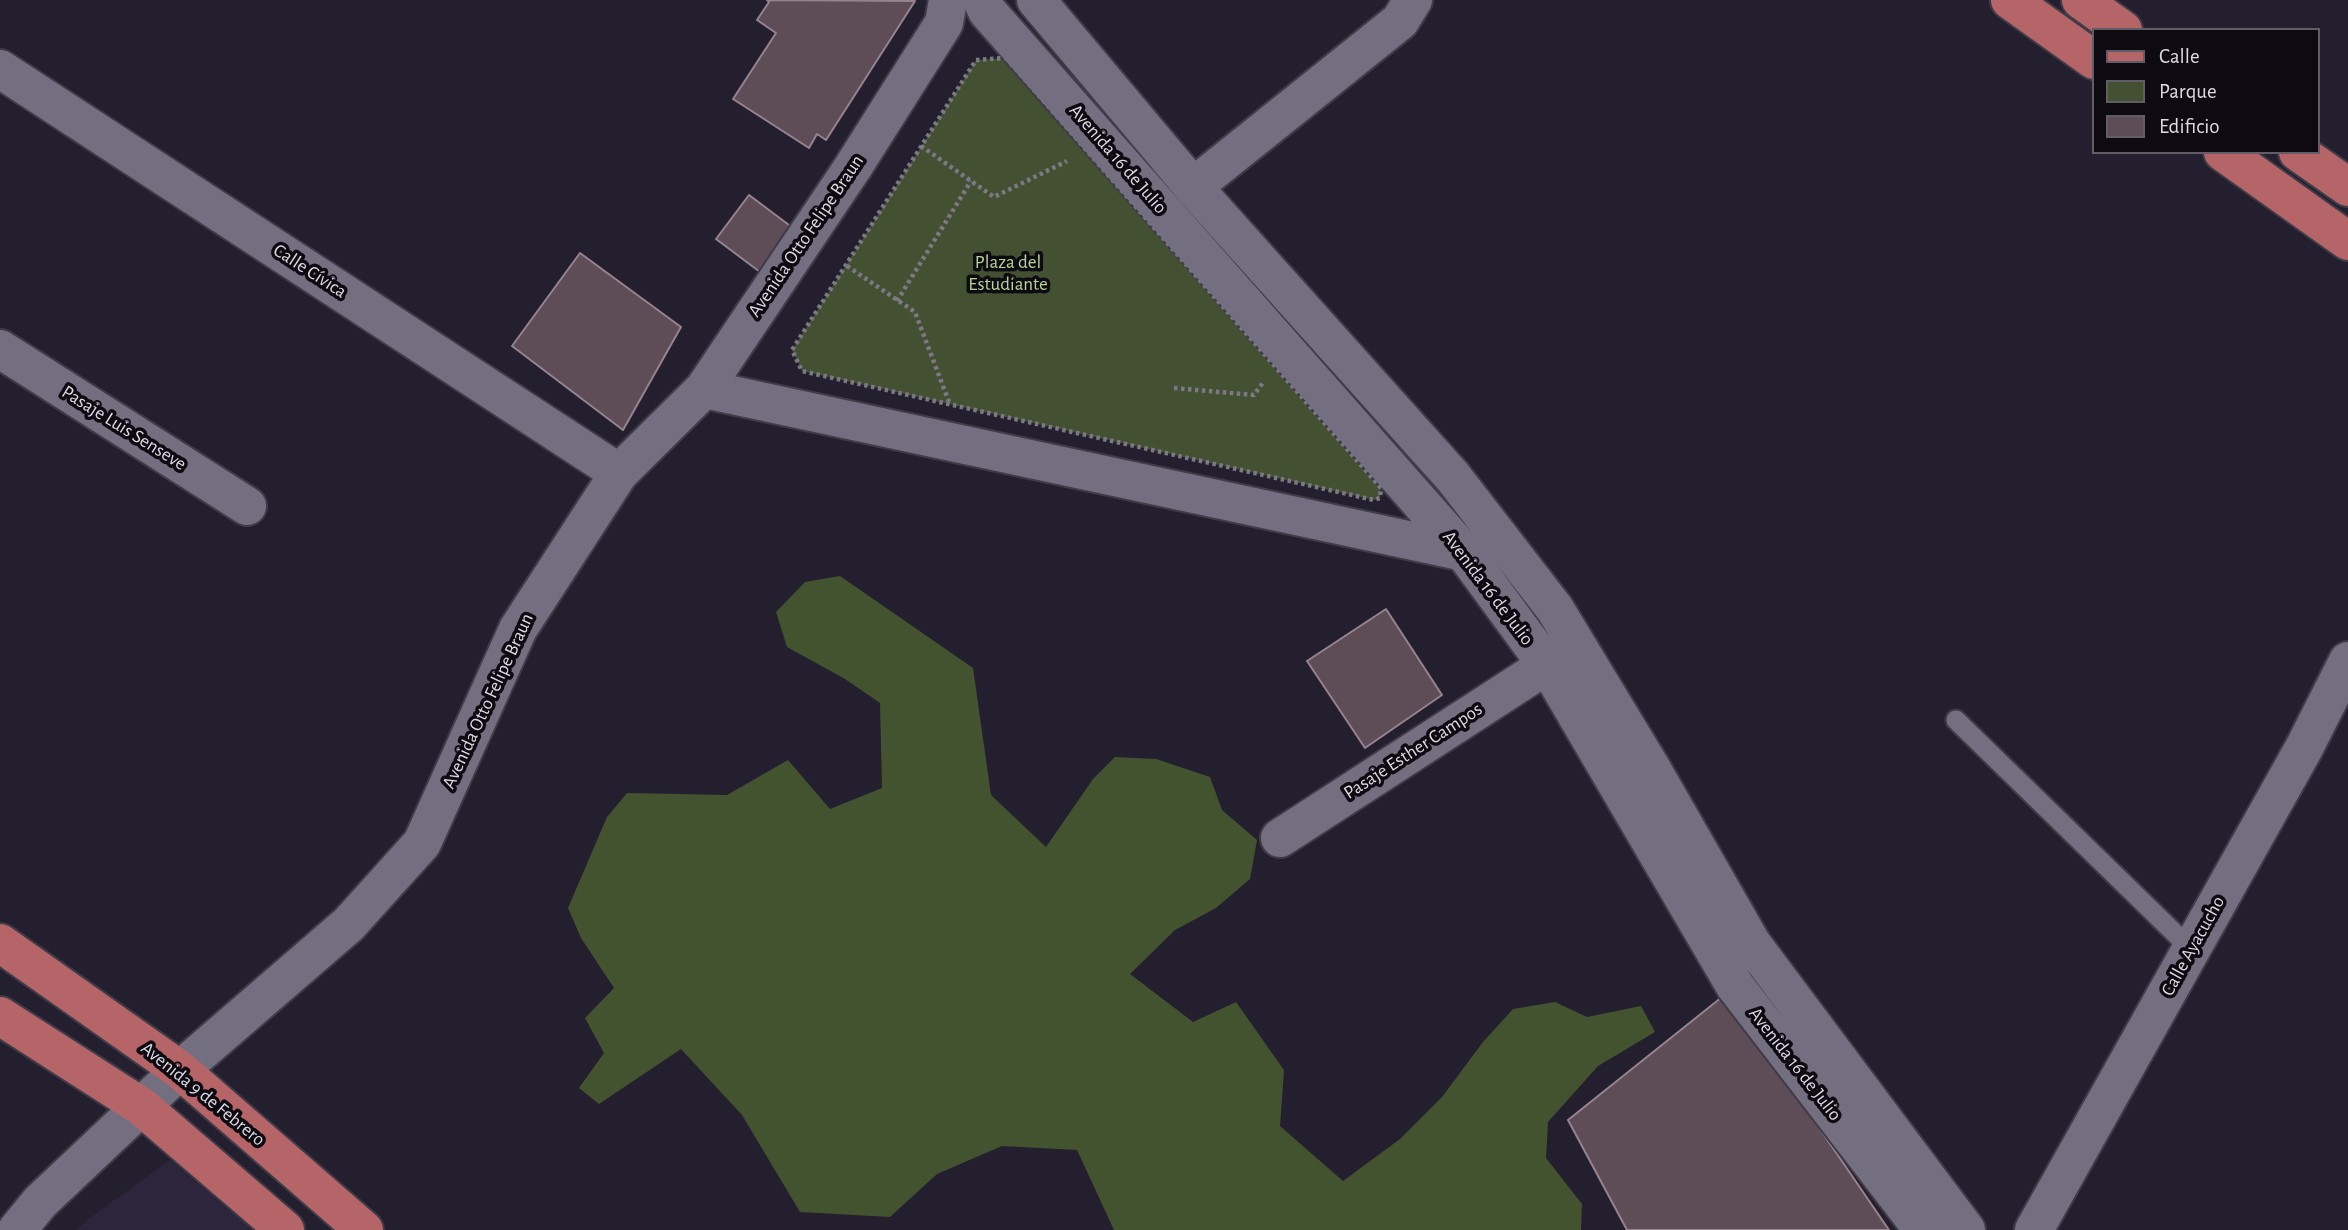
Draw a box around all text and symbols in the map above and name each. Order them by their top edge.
legend [2092,28,2320,154]
text: Calle [2159,46,2200,67]
text: Parque [2159,81,2217,102]
street label: Avenida 16 de Julio [1064,100,1172,218]
text: Edificio [2159,116,2220,137]
street label: Avenida Otto Felipe Braun [743,150,869,322]
street label: Calle Cívica [269,239,351,303]
park label: Plaza del Estudiante [968,251,1048,295]
street label: Pasaje Luis Senseve [57,381,191,475]
street label: Avenida 16 de Julio [1437,526,1539,650]
street label: Avenida Otto Felipe Braun [437,610,539,792]
street label: Pasaje Esther Campos [1339,698,1487,804]
street label: Calle Ayacucho [2156,892,2230,1000]
street label: Avenida 16 de Julio [1744,1003,1846,1125]
street label: Avenida 9 de Febrero [136,1037,270,1151]

